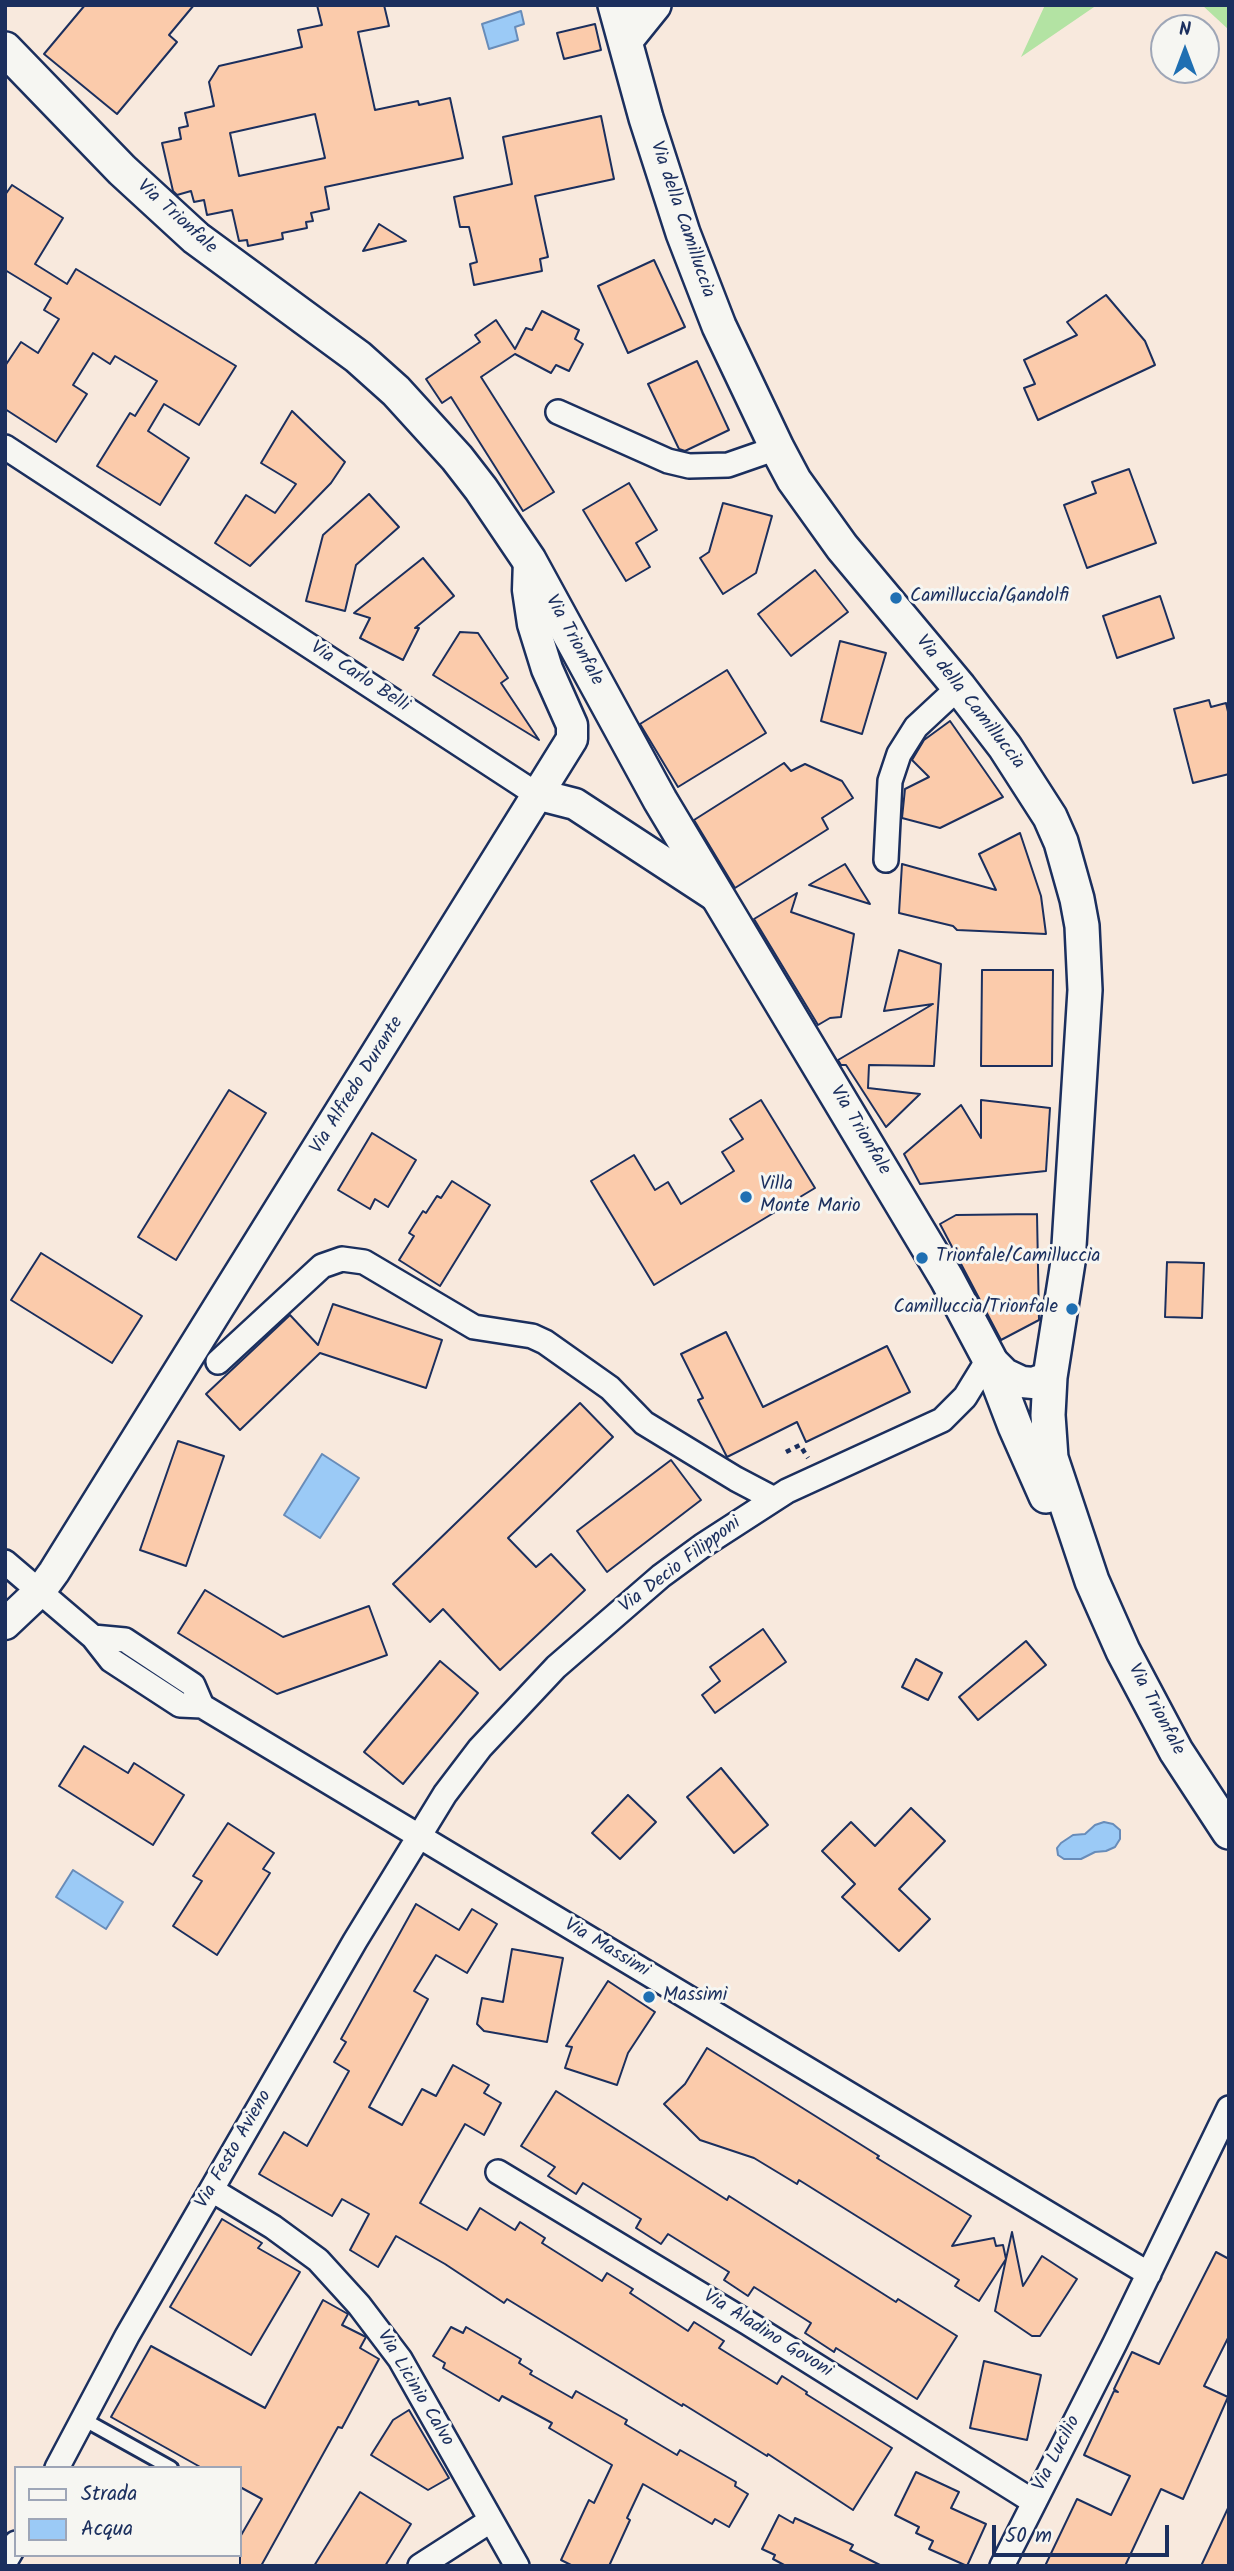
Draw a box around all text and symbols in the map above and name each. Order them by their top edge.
north arrow [1150,14,1220,84]
text: N [1179,15,1191,45]
street label: Via della Camilluccia [644,139,718,301]
street label: Via Trionfale [131,176,221,260]
place label: Camilluccia/Gandolfi [910,587,1069,609]
marker: Camilluccia/Gandolfi [888,590,904,606]
street label: Via Trionfale [539,592,607,690]
street label: Via della Camilluccia [910,631,1028,775]
street label: Via Carlo Belli [305,638,413,718]
street label: Via Alfredo Durante [307,1013,409,1159]
street label: Via Trionfale [823,1082,895,1180]
place label: Villa Monte Mario [760,1175,861,1219]
marker: Villa Monte Mario [738,1189,754,1205]
place label: Trionfale/Camilluccia [936,1247,1100,1269]
marker: Trionfale/Camilluccia [914,1250,930,1266]
place label: Camilluccia/Trionfale [894,1298,1058,1320]
marker: Camilluccia/Trionfale [1064,1301,1080,1317]
street label: Via Decio Filipponi [616,1513,746,1619]
street label: Via Trionfale [1121,1660,1189,1760]
street label: Via Massimi [559,1915,653,1983]
place label: Massimi [663,1986,727,2008]
marker: Massimi [641,1989,657,2005]
street label: Via Festo Avieno [192,2087,278,2213]
street label: Via Aladino Govoni [698,2286,836,2384]
street label: Via Licinio Calvo [370,2327,458,2451]
street label: Via Lucilio [1029,2413,1087,2495]
legend [14,2466,242,2557]
text: Strada [81,2478,137,2511]
scale bar [996,2512,1173,2556]
text: Acqua [81,2513,133,2546]
text: 50 m [1005,2520,1052,2553]

